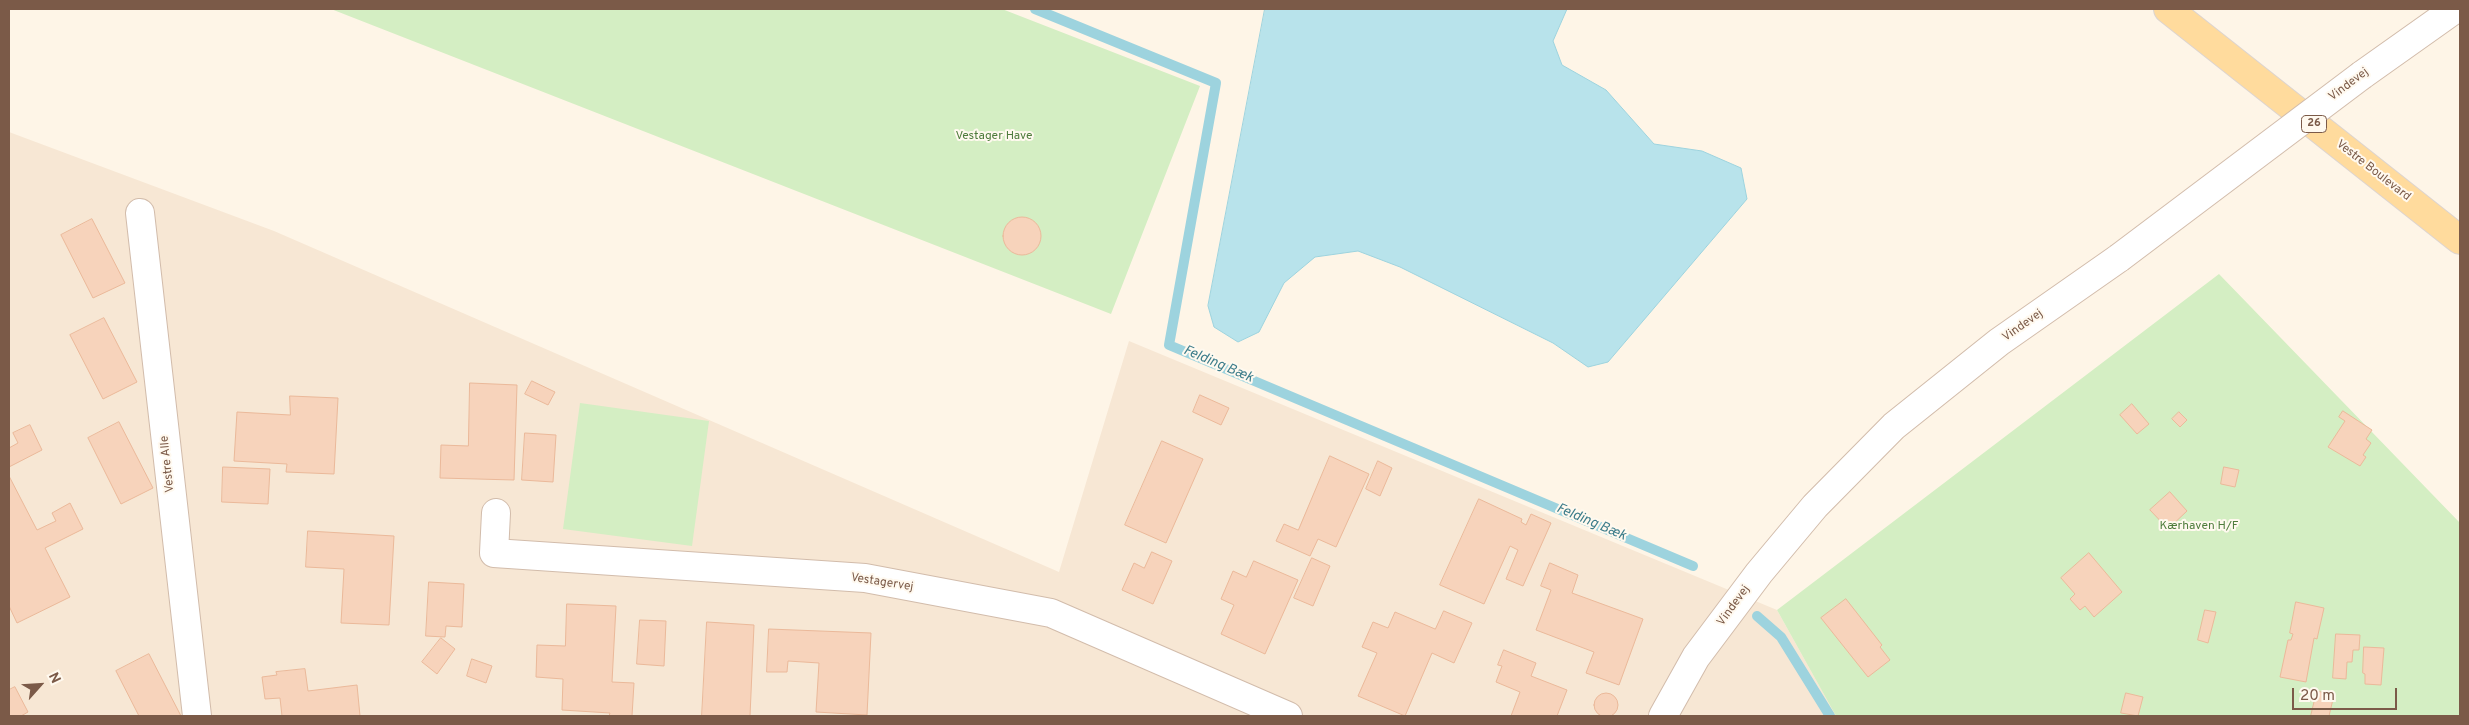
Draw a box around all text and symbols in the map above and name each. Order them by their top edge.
street label: Vindevej [2326,65,2372,105]
road number: 26 [2302,116,2326,132]
park label: Vestager Have [955,130,1033,144]
street label: Vestre Boulevard [2333,137,2413,205]
street label: Vindevej [2000,307,2046,345]
water label: Felding Bæk [1181,343,1255,387]
street label: Vestre Alle [158,435,178,493]
water label: Felding Bæk [1554,501,1628,545]
park label: Kærhaven H/F [2159,520,2239,534]
street label: Vestagervej [850,571,914,595]
street label: Vindevej [1715,583,1753,629]
north arrow [15,660,65,710]
text: N [44,670,64,686]
scale bar [2294,678,2399,710]
text: 20 m [2300,687,2335,706]

